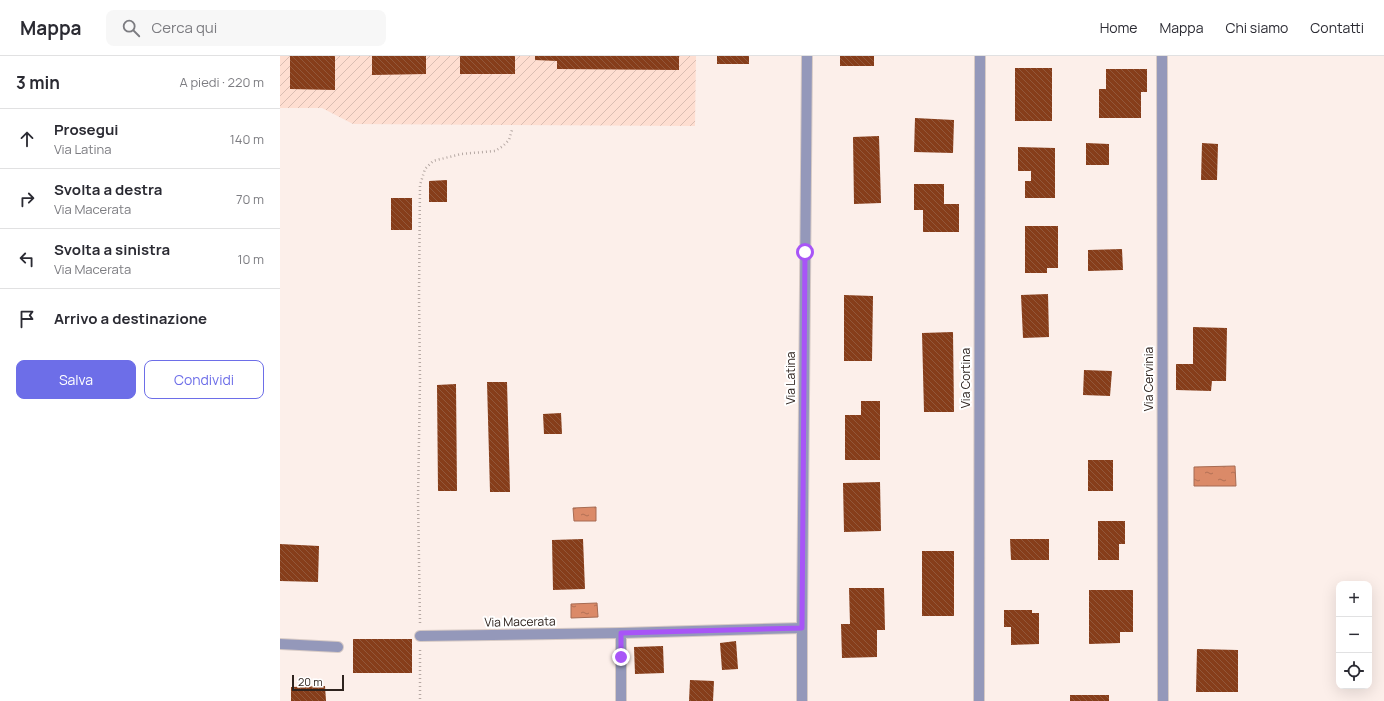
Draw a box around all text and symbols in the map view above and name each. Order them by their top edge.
search box [106,10,386,46]
text: Mappa [20,15,82,41]
icon: search [120,17,142,39]
text: Cerca qui [152,17,217,38]
text: Home [1100,18,1138,37]
text: Mappa [1160,18,1203,37]
text: Chi siamo [1225,18,1288,37]
text: Contatti [1310,18,1364,37]
text: 3 min [16,71,60,94]
text: A piedi · 220 m [180,73,264,91]
text: Prosegui [54,119,118,140]
icon: ahead [16,128,38,150]
text: 140 m [230,130,264,148]
text: Via Latina [54,140,112,158]
text: Svolta a destra [54,179,162,200]
icon: right [16,188,38,210]
text: 70 m [236,190,264,208]
text: Via Macerata [54,200,131,218]
text: Svolta a sinistra [54,239,170,260]
route start [796,243,814,261]
icon: left [16,248,38,270]
text: 10 m [237,250,264,268]
text: Via Macerata [54,260,131,278]
icon: arrive [16,308,38,330]
text: Arrivo a destinazione [54,308,207,329]
street label: Via Cervinia [1140,347,1157,411]
street label: Via Cortina [957,348,974,408]
street label: Via Latina [782,351,799,405]
button: Salva [16,360,136,399]
button: Condividi [144,360,264,399]
map controls [1336,581,1372,689]
button: + [1336,581,1372,617]
street label: Via Macerata [484,612,556,631]
button: − [1336,617,1372,653]
route end [612,648,630,666]
button: locate [1336,653,1372,689]
scale bar [292,673,344,692]
text: 20 m [298,674,323,689]

